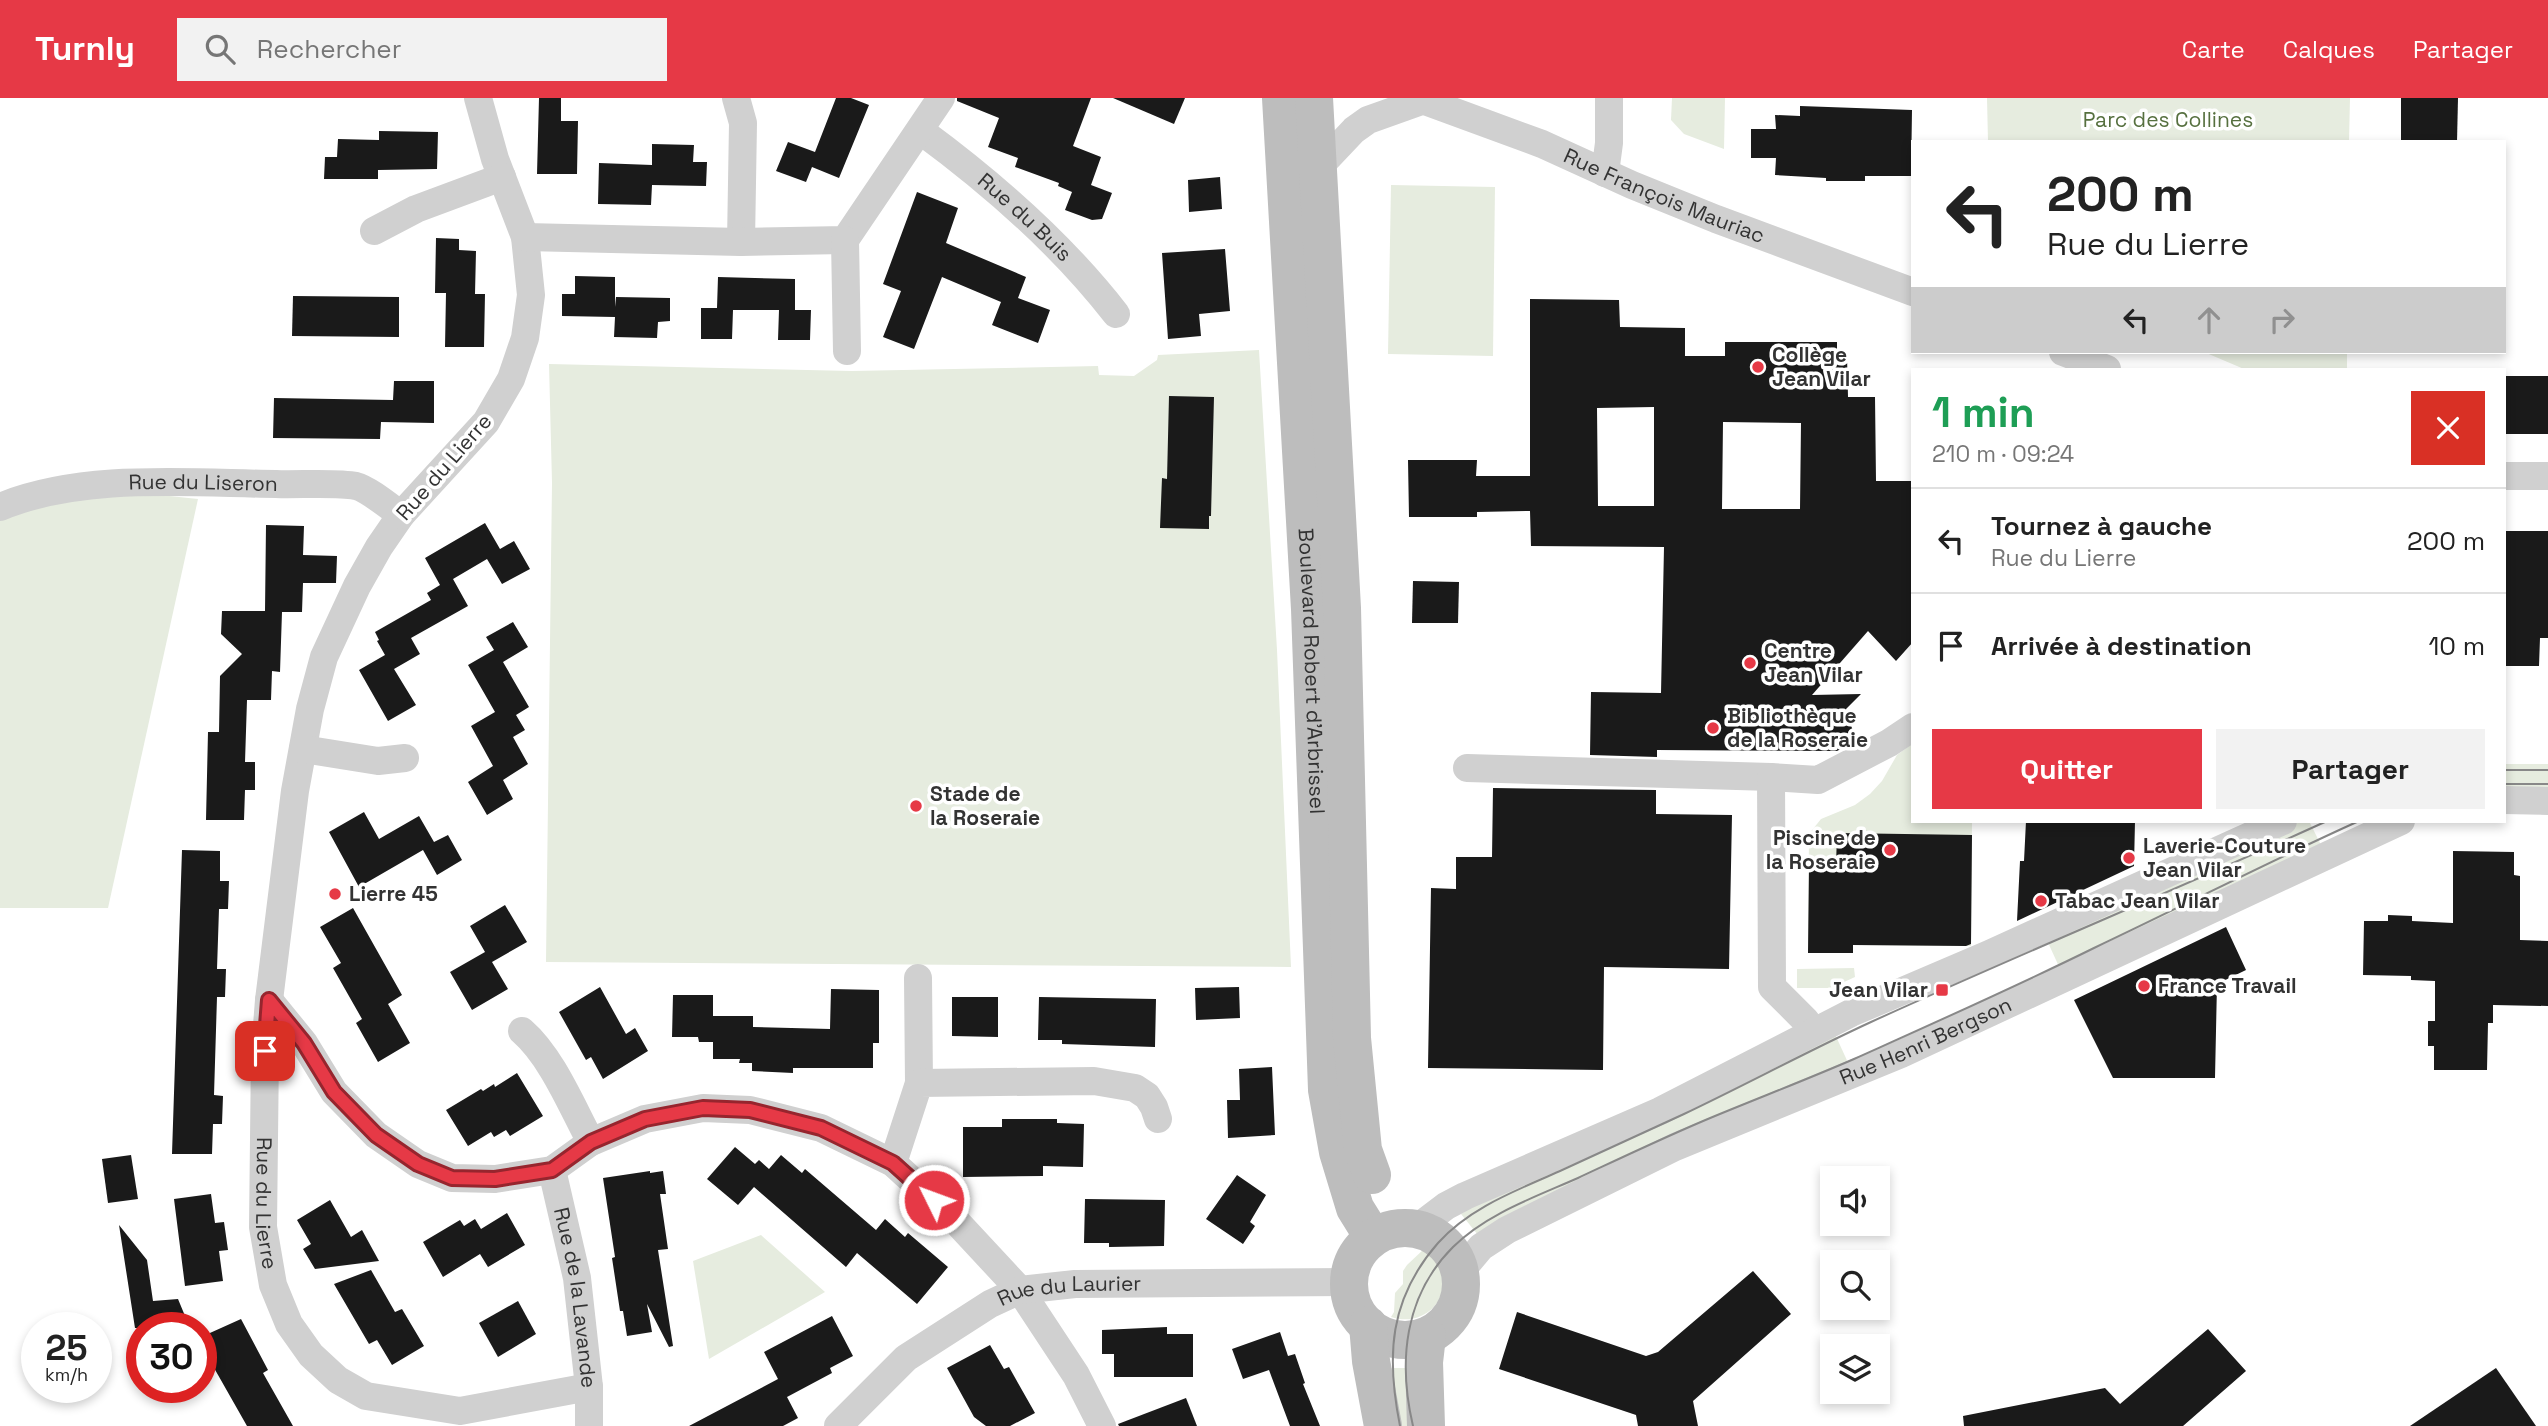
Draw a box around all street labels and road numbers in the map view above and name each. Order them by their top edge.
street label: Rue François Mauriac [1560,142,1769,249]
street label: Rue du Buis [972,167,1078,267]
street label: Rue du Lierre [390,408,497,526]
street label: Rue du Liseron [128,468,278,497]
street label: Boulevard Robert d'Arbrissel [1292,527,1331,815]
street label: Rue Henri Bergson [1835,990,2016,1091]
street label: Rue du Lierre [250,1137,284,1271]
street label: Rue de la Lavande [548,1204,603,1389]
street label: Rue du Laurier [993,1270,1141,1312]

